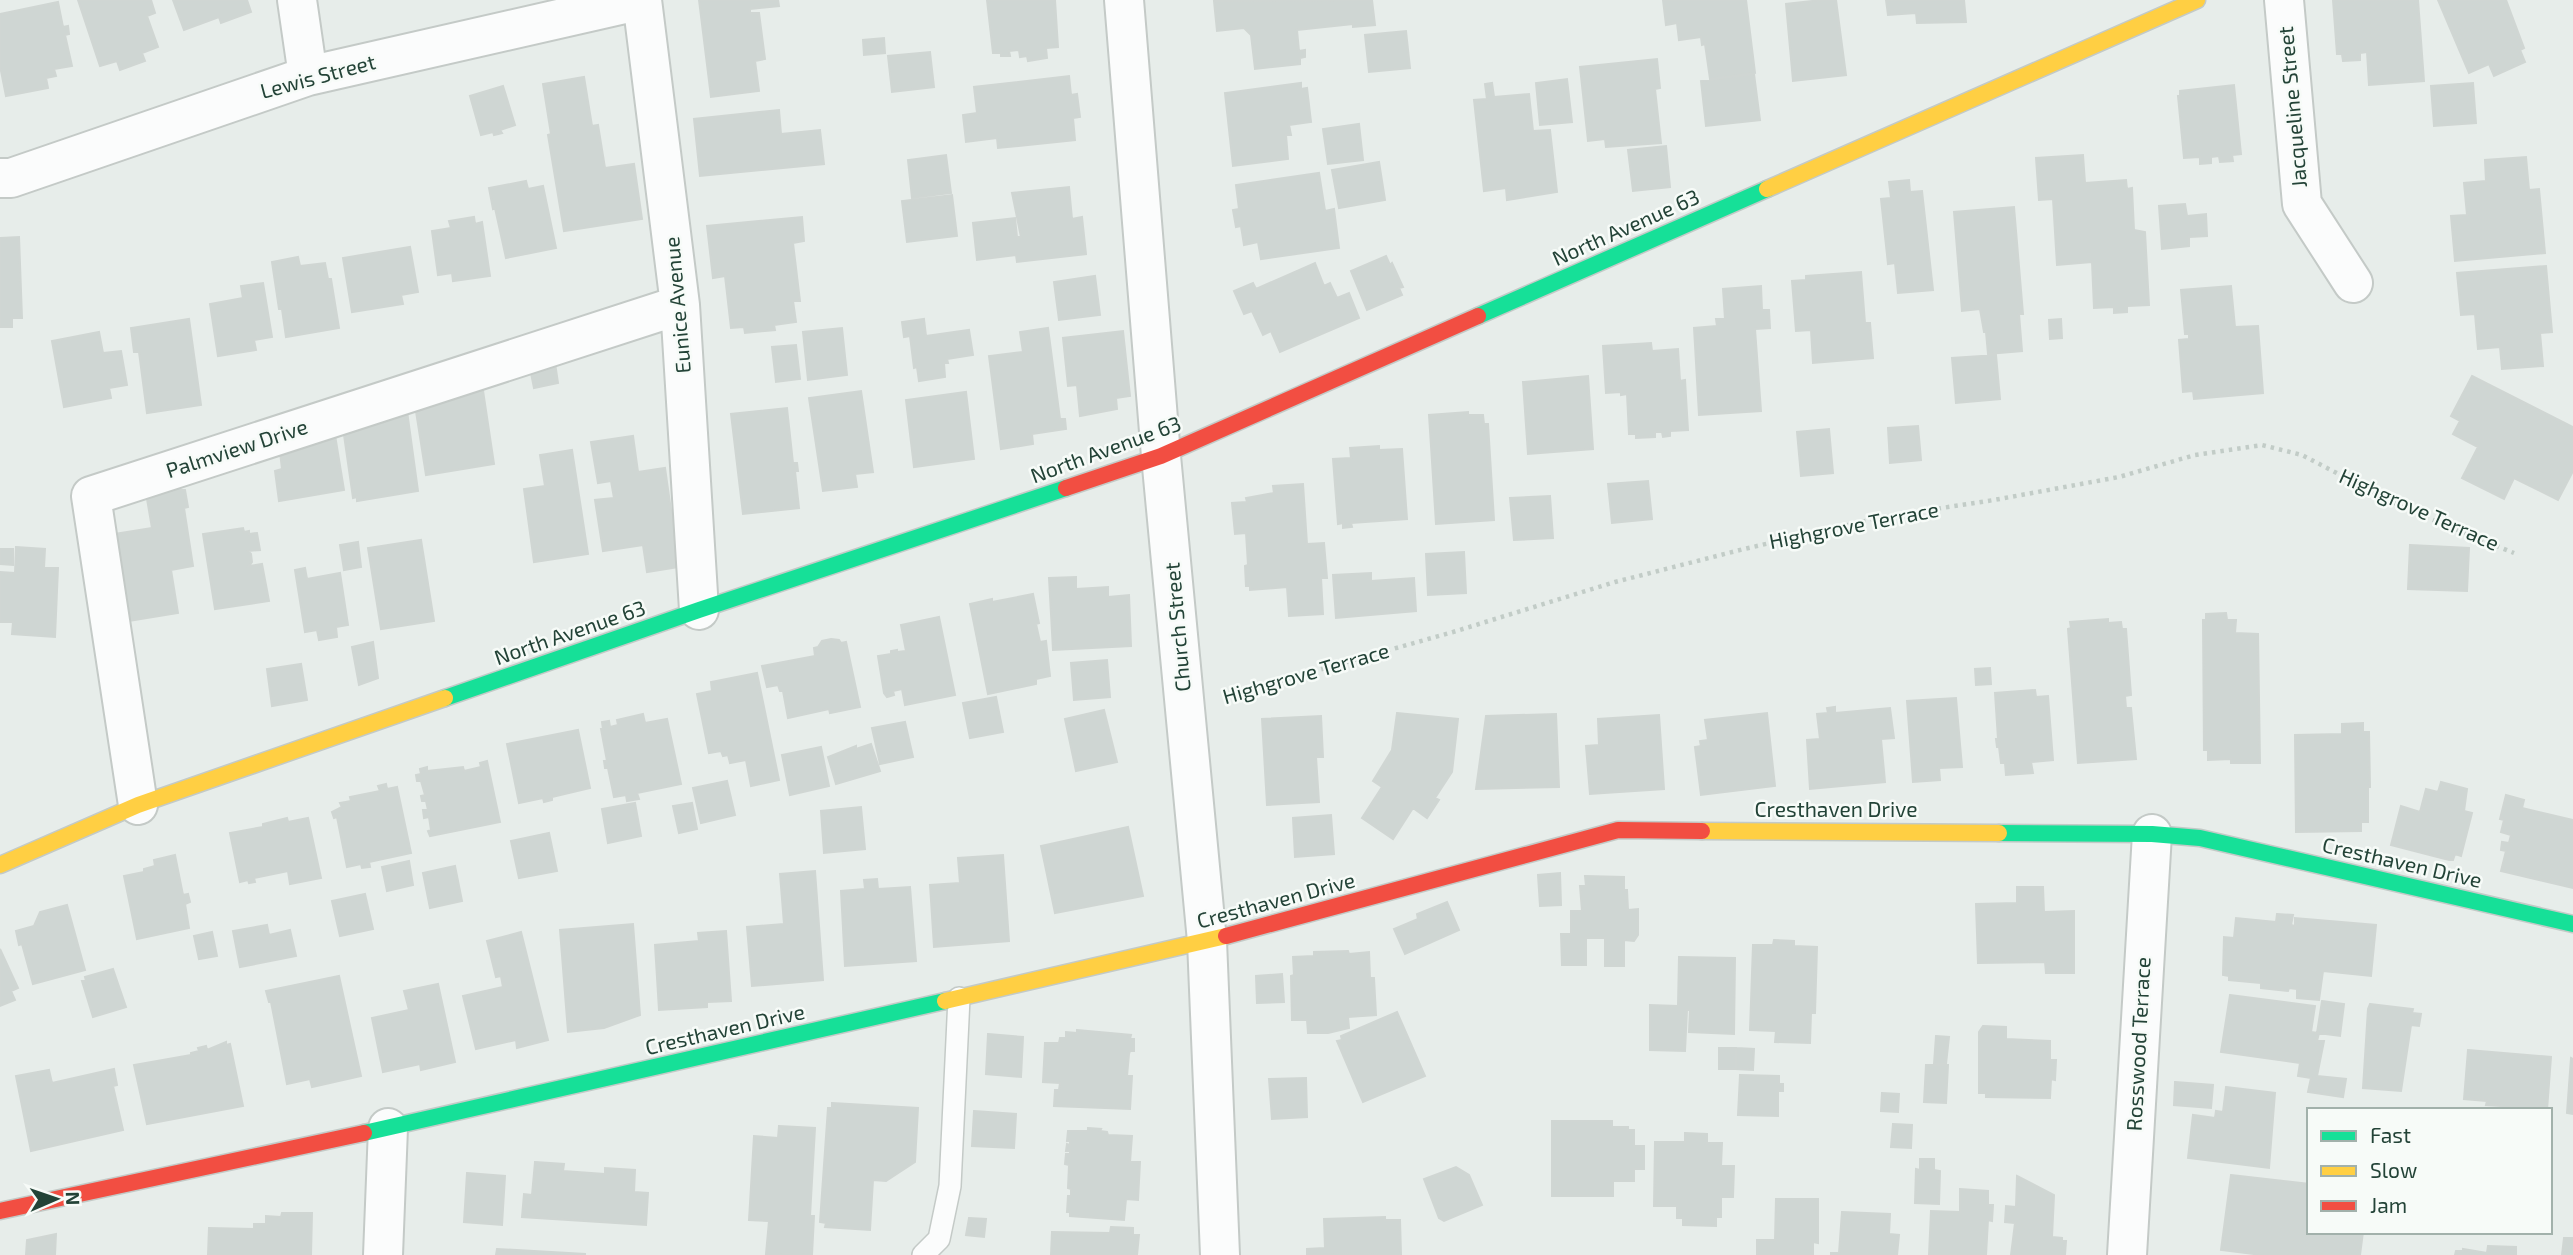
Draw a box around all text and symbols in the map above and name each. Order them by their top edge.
street label: Jacqueline Street [2272,25,2311,189]
street label: Lewis Street [257,48,378,103]
street label: North Avenue 63 [1548,183,1703,270]
street label: Eunice Avenue [658,236,695,374]
street label: North Avenue 63 [1027,410,1184,487]
street label: Palmview Drive [163,413,311,482]
street label: Highgrove Terrace [2336,462,2503,555]
street label: Highgrove Terrace [1767,496,1941,553]
street label: Church Street [1158,561,1195,693]
street label: North Avenue 63 [491,594,648,669]
street label: Highgrove Terrace [1219,637,1392,708]
street label: Cresthaven Drive [1755,796,1917,821]
street label: Cresthaven Drive [2320,831,2484,892]
street label: Cresthaven Drive [1194,866,1357,933]
street label: Rosswood Terrace [2120,956,2155,1132]
street label: Cresthaven Drive [643,998,807,1059]
legend [2307,1108,2552,1234]
text: Fast [2370,1122,2411,1147]
text: Slow [2370,1157,2417,1182]
north arrow [21,1164,91,1234]
text: N [62,1191,85,1206]
text: Jam [2370,1192,2407,1217]

